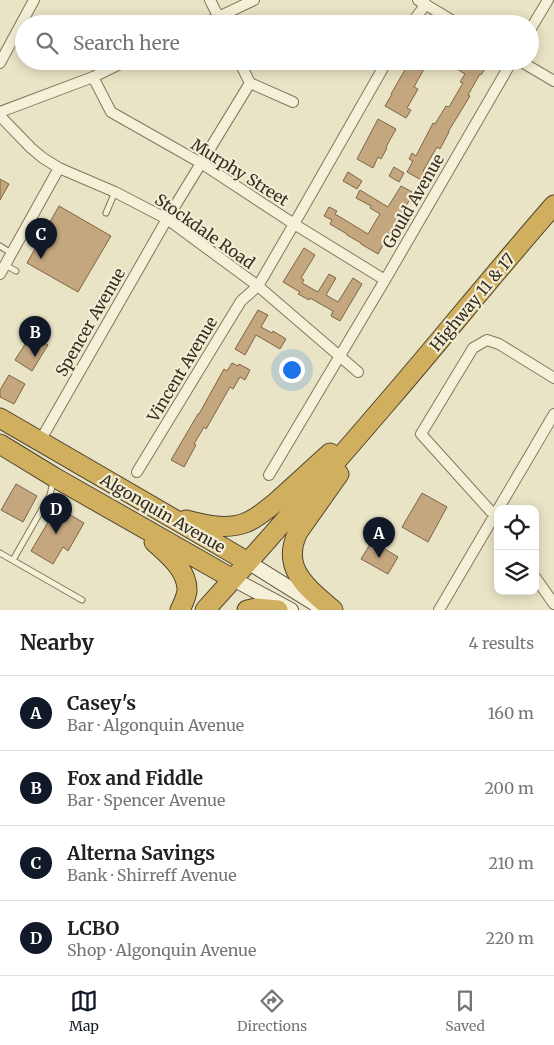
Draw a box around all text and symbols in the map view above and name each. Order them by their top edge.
search box [15,15,539,70]
icon: search [33,29,61,57]
text: Search here [73,31,180,55]
street label: Murphy Street [188,134,293,210]
street label: Gould Avenue [378,150,448,252]
street label: Stockdale Road [151,189,259,273]
pin: C [25,218,57,259]
street label: Highway 11 & 17 [425,249,519,355]
street label: Spencer Avenue [51,264,129,380]
street label: Vincent Avenue [142,313,221,426]
pin: B [19,316,51,357]
your location [279,357,305,383]
street label: Algonquin Avenue [96,469,229,557]
pin: D [40,493,72,534]
map controls [494,505,539,595]
button: locate [494,505,539,550]
pin: A [363,517,395,558]
button: layers [494,550,539,595]
text: Nearby [20,629,94,656]
text: 4 results [468,633,534,653]
text: Casey's [67,691,136,715]
text: A [30,703,42,723]
text: 160 m [488,703,534,723]
text: Bar · Algonquin Avenue [67,715,244,735]
text: Fox and Fiddle [67,766,203,790]
text: B [30,778,42,798]
text: 200 m [484,778,534,798]
text: Bar · Spencer Avenue [67,790,225,810]
text: Alterna Savings [67,841,215,865]
text: C [31,853,41,873]
text: 210 m [489,853,534,873]
text: Bank · Shirreff Avenue [67,865,237,885]
text: LCBO [67,916,119,940]
text: D [30,928,42,948]
text: 220 m [486,928,534,948]
text: Shop · Algonquin Avenue [67,940,256,960]
tab: Map [69,987,99,1035]
tab: Directions [237,987,307,1035]
tab: Saved [445,987,485,1035]

